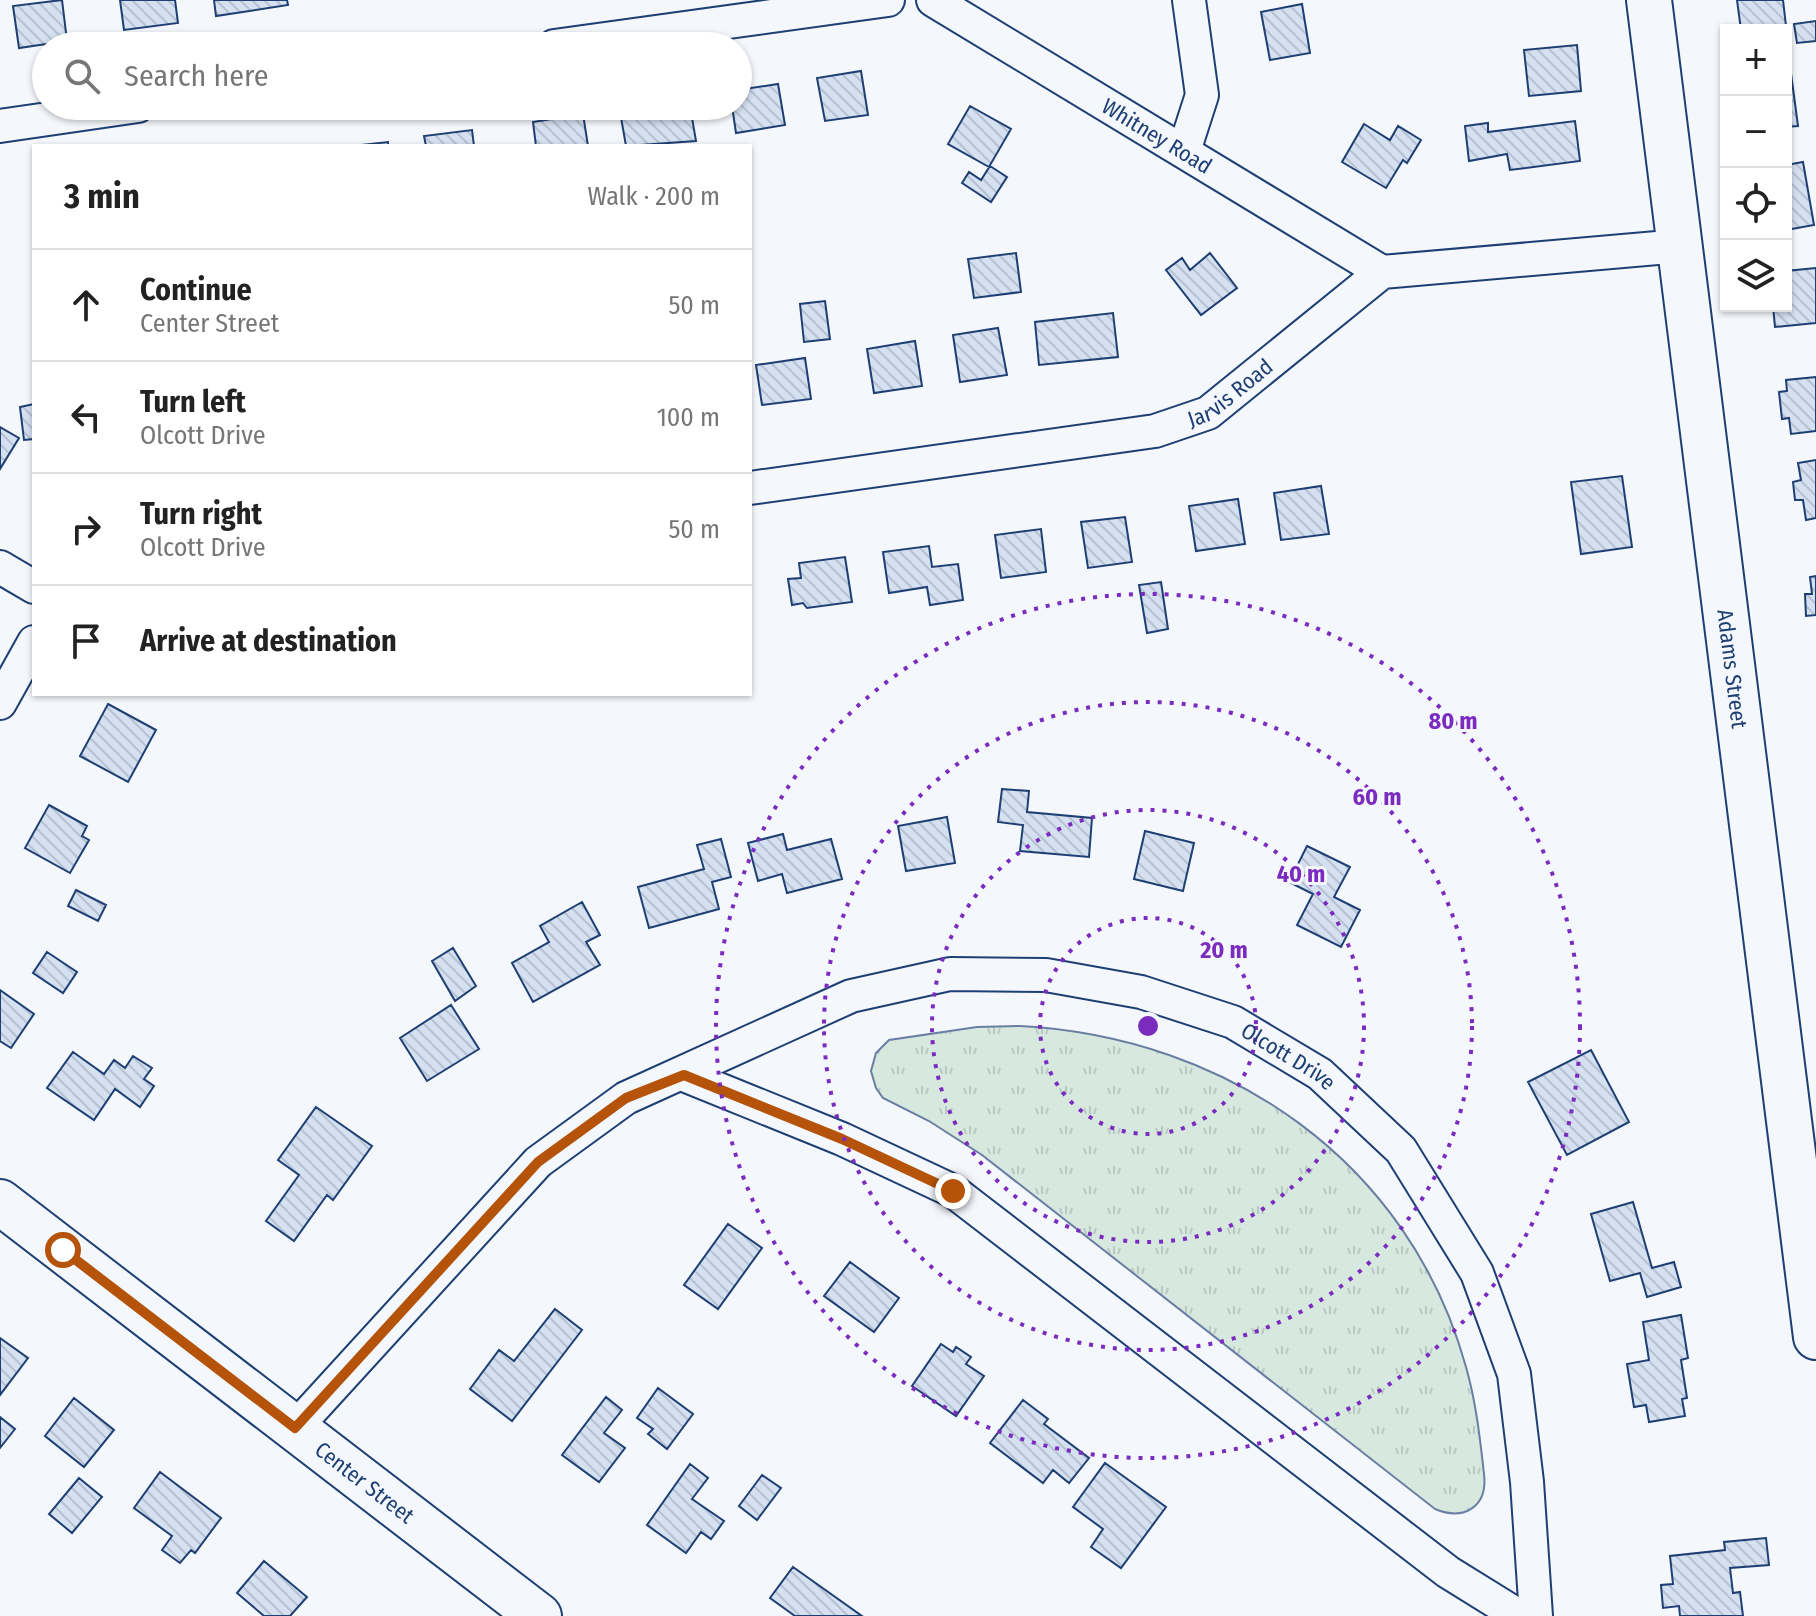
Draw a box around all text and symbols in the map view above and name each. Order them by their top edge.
map controls [1720,24,1792,312]
button: + [1720,24,1792,96]
search box [32,32,752,120]
icon: search [60,54,104,98]
text: Search here [124,58,269,94]
street label: Whitney Road [1097,93,1217,180]
button: − [1720,96,1792,168]
button: locate [1720,168,1792,240]
text: 3 min [64,176,140,217]
text: Walk · 200 m [587,181,720,212]
button: layers [1720,240,1792,312]
text: Continue [140,272,252,308]
icon: ahead [64,283,108,327]
text: 50 m [668,290,720,321]
text: Center Street [140,308,279,339]
street label: Jarvis Road [1184,353,1278,433]
text: Turn left [140,384,246,420]
icon: left [64,395,108,439]
text: 100 m [657,402,720,433]
text: Olcott Drive [140,420,266,451]
text: Turn right [140,496,262,532]
icon: right [64,507,108,551]
text: 50 m [668,514,720,545]
text: Olcott Drive [140,532,266,563]
street label: Adams Street [1711,608,1753,731]
icon: arrive [64,619,108,663]
text: Arrive at destination [140,623,397,659]
text: 80 m [1428,707,1478,735]
text: 60 m [1353,783,1401,811]
text: 40 m [1277,860,1325,888]
text: 20 m [1199,936,1248,964]
centre of rings [1134,1012,1162,1040]
street label: Olcott Drive [1236,1017,1341,1096]
route end [935,1173,971,1209]
route start [45,1232,81,1268]
street label: Center Street [309,1436,420,1530]

